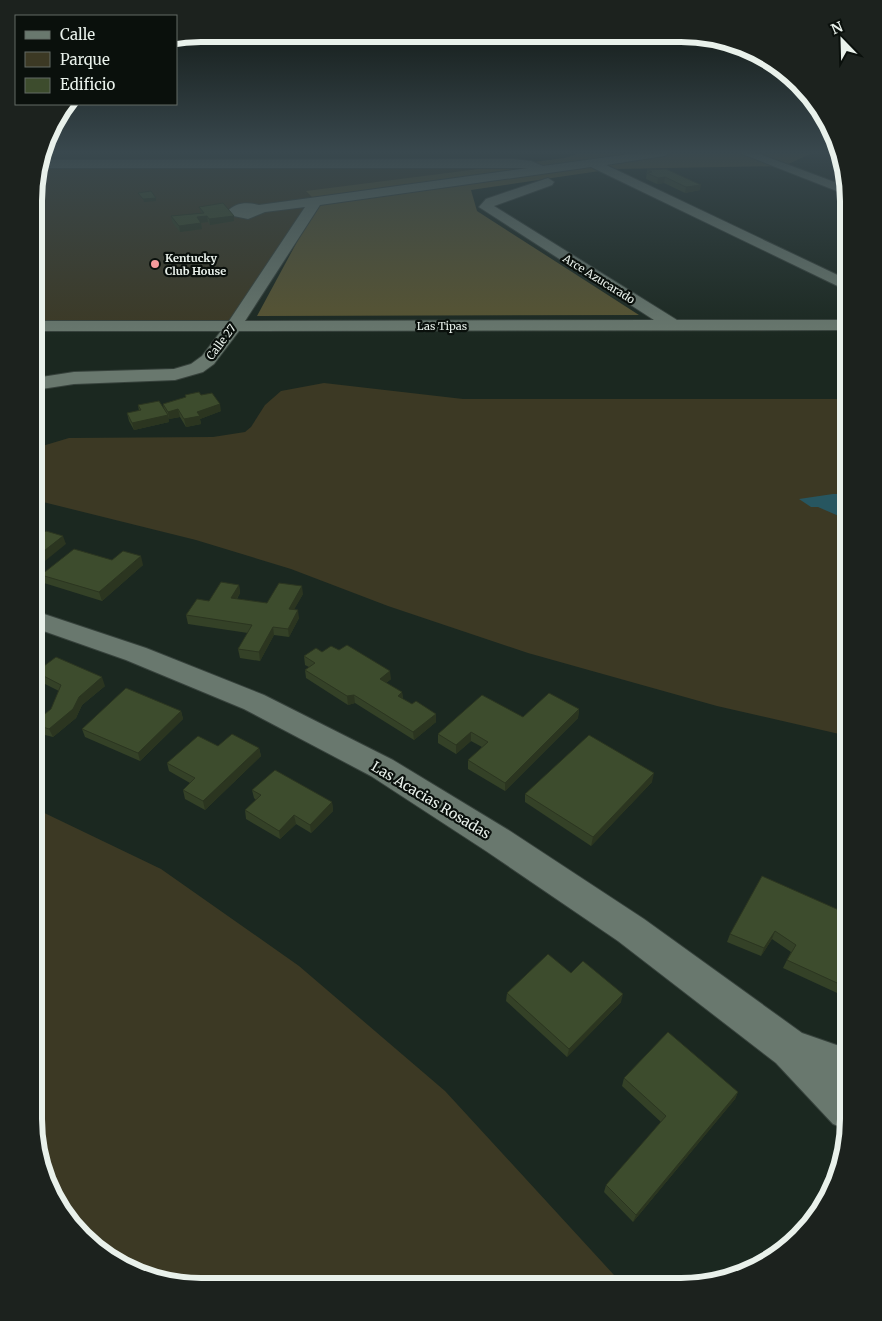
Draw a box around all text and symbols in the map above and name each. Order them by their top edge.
legend [15,15,178,105]
north arrow [817,15,867,65]
text: N [828,18,846,38]
text: Calle [60,25,95,44]
text: Parque [60,50,110,69]
text: Edificio [60,75,116,94]
place label: Kentucky Club House [165,251,226,278]
street label: Arce Azucarado [560,251,638,307]
marker: Kentucky Club House [149,258,161,270]
street label: Las Tipas [417,319,467,333]
street label: Calle 27 [203,321,239,363]
street label: Las Acacias Rosadas [368,757,494,843]

